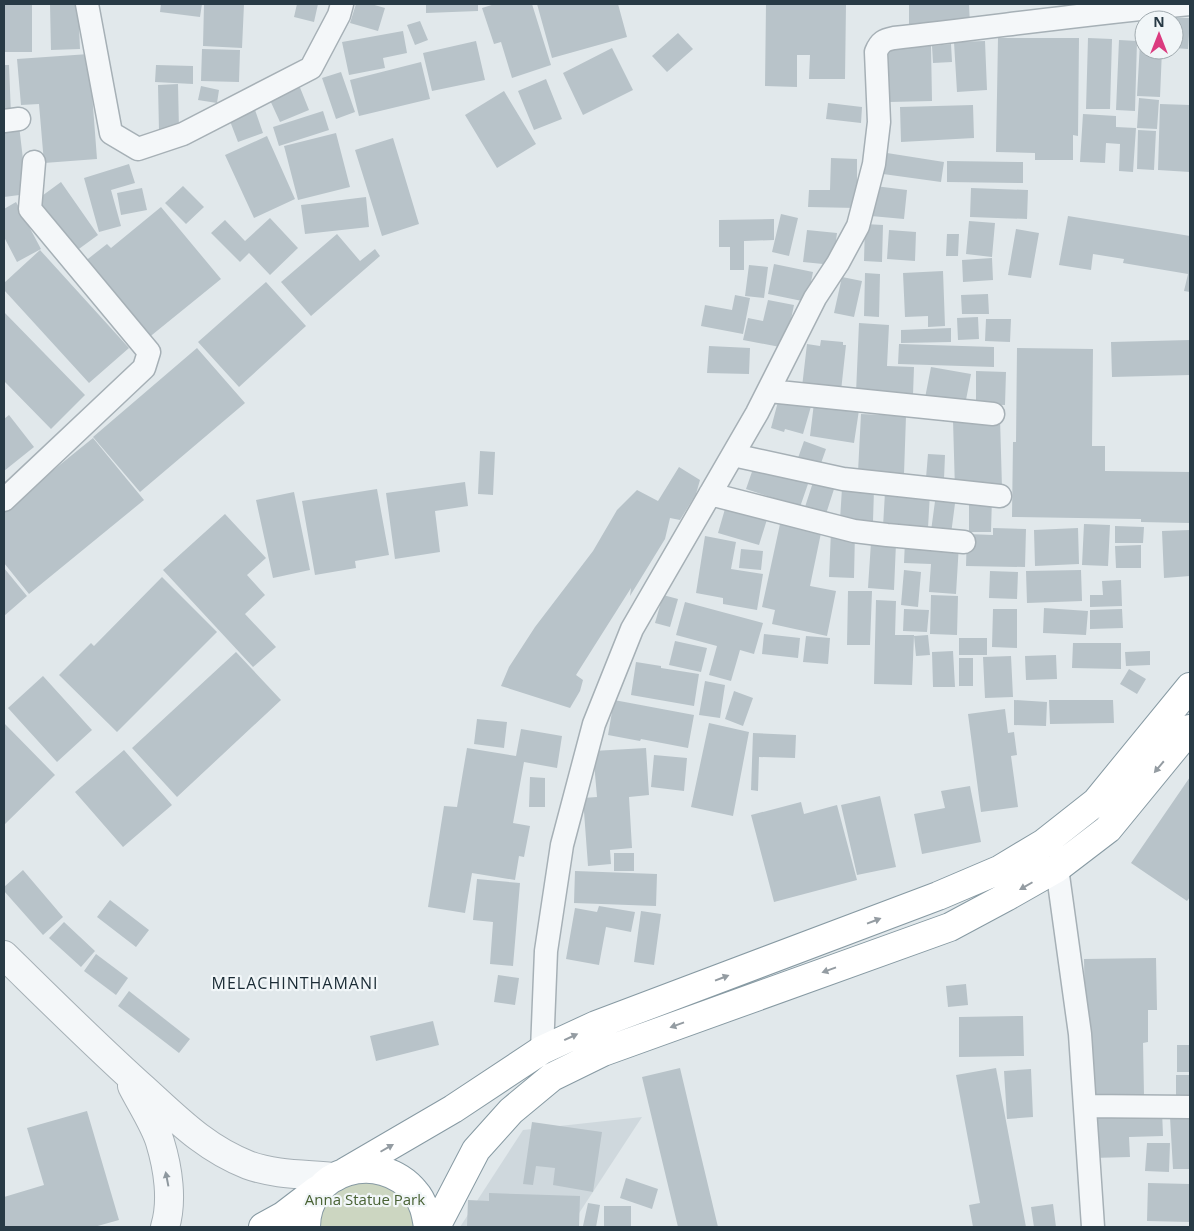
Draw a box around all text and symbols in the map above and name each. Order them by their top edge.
north arrow [1134,10,1184,60]
text: N [1153,12,1165,31]
one-way arrow [1154,760,1165,773]
one-way arrow [1020,881,1033,890]
one-way arrow [867,916,881,924]
one-way arrow [822,967,837,974]
district label: MELACHINTHAMANI [212,972,378,994]
one-way arrow [715,974,730,982]
one-way arrow [669,1022,684,1030]
one-way arrow [564,1032,578,1040]
one-way arrow [380,1143,393,1152]
one-way arrow [163,1172,171,1187]
park label: Anna Statue Park [305,1189,425,1209]

